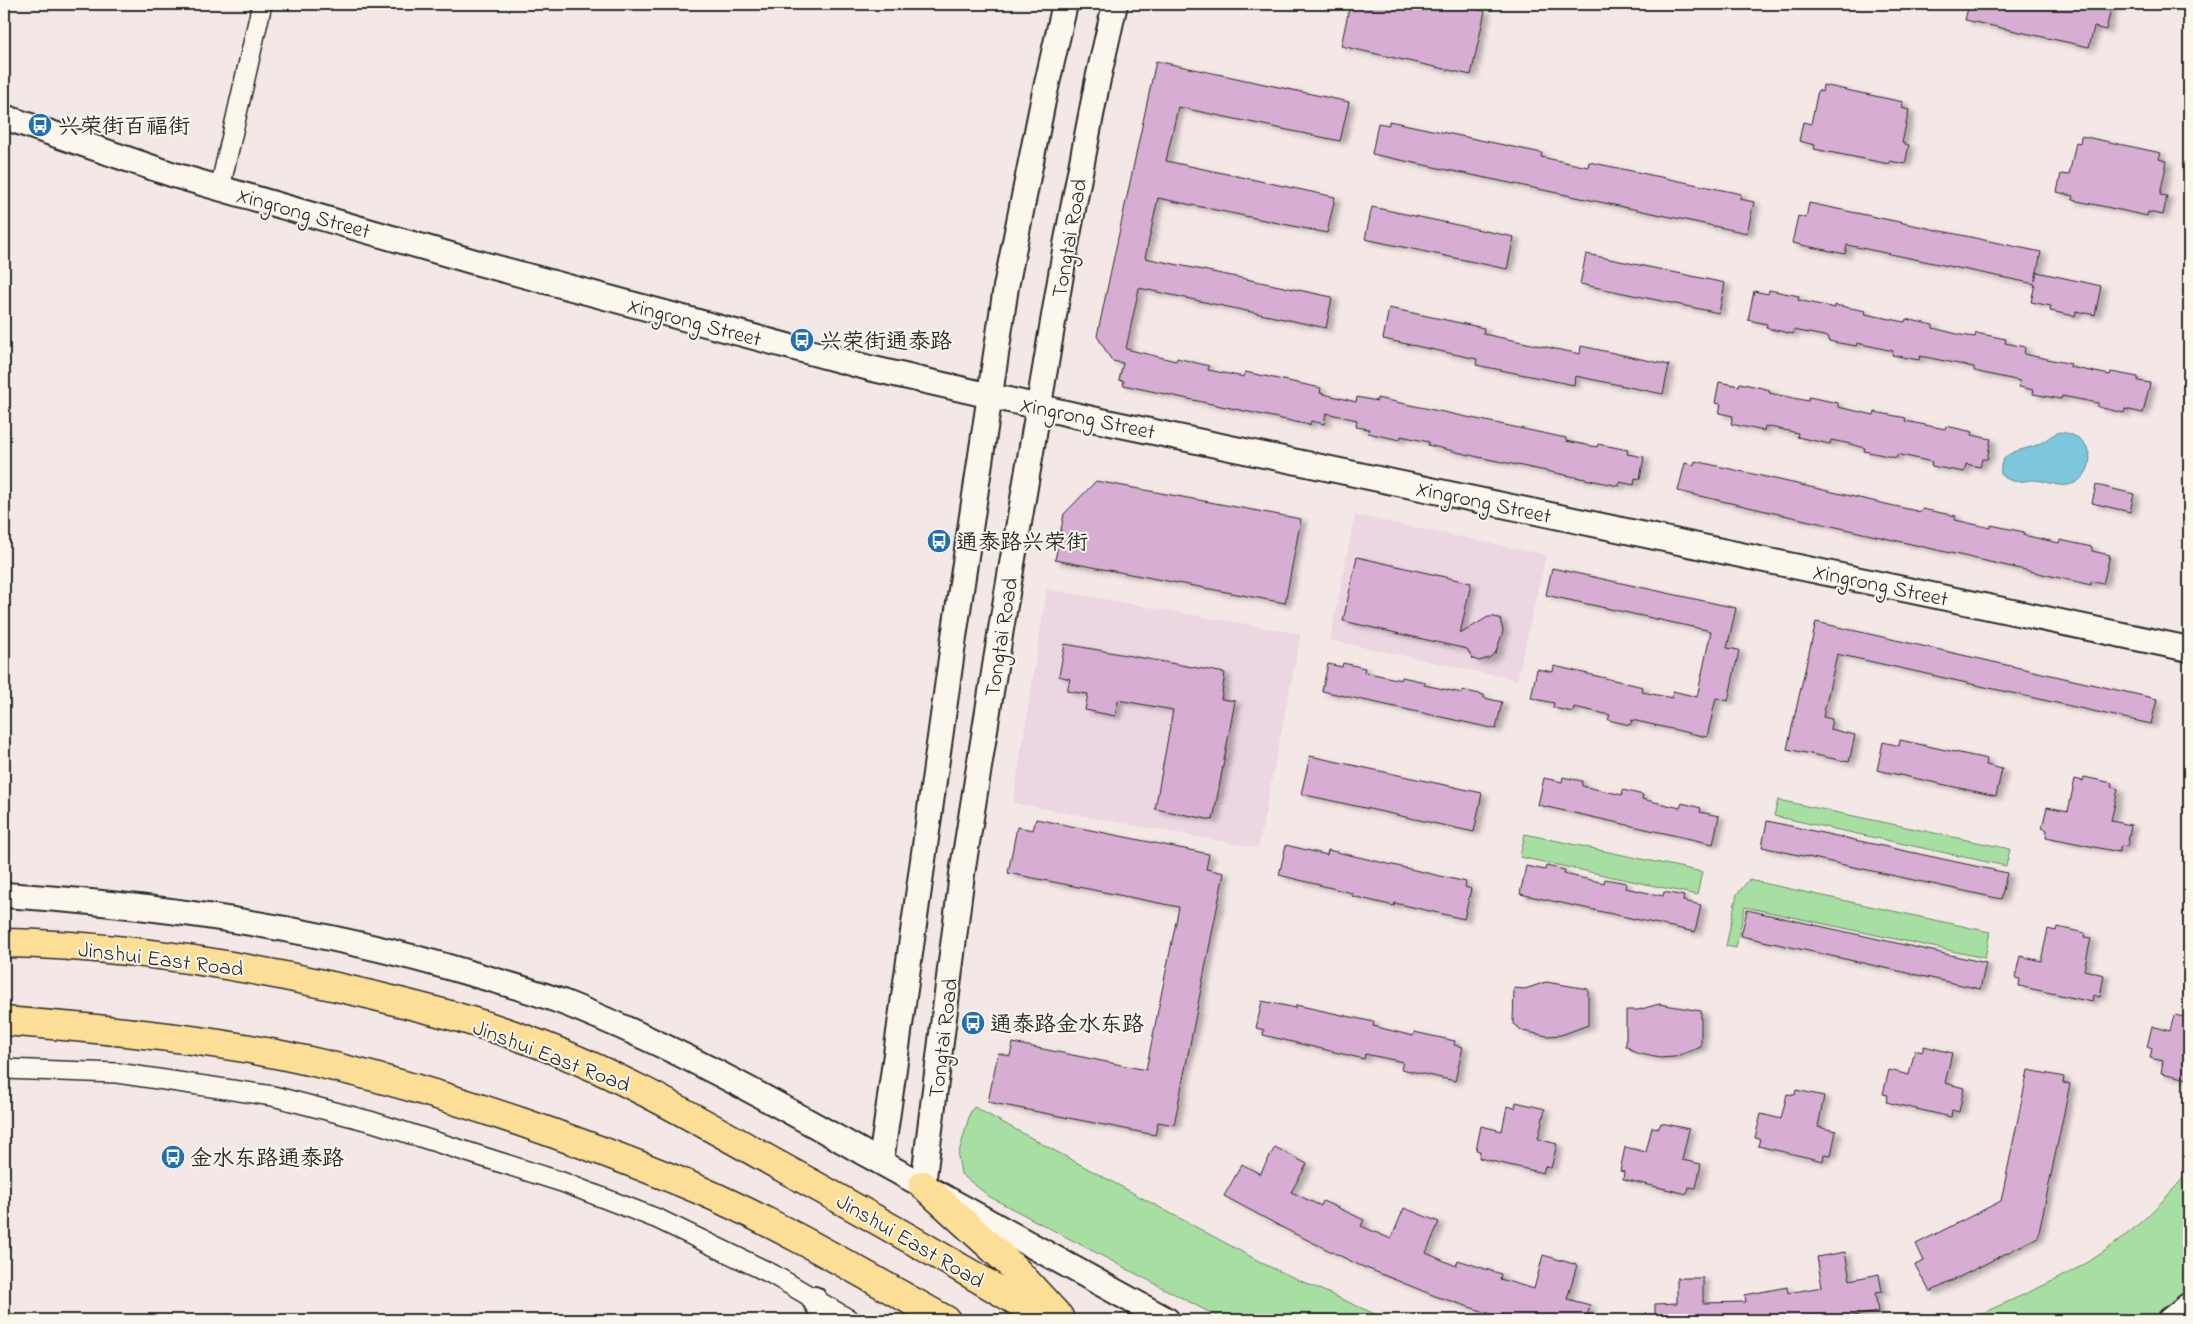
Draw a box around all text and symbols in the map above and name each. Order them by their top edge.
bus stop icon: 兴荣街百福街 [27,112,53,138]
place label: 兴荣街百福街 [58,112,190,144]
street label: Tongtai Road [1045,176,1098,301]
street label: Xingrong Street [232,181,374,250]
street label: Xingrong Street [623,291,765,358]
bus stop icon: 兴荣街通泰路 [789,327,815,353]
place label: 兴荣街通泰路 [820,327,952,359]
street label: Xingrong Street [1017,390,1158,451]
street label: Xingrong Street [1413,474,1554,535]
bus stop icon: 通泰路兴荣街 [926,528,952,554]
place label: 通泰路兴荣街 [956,528,1088,560]
street label: Xingrong Street [1810,557,1951,618]
street label: Tongtai Road [978,575,1029,700]
street label: Jinshui East Road [76,935,245,987]
street label: Tongtai Road [922,977,969,1100]
bus stop icon: 通泰路金水东路 [960,1010,986,1036]
place label: 通泰路金水东路 [990,1010,1144,1042]
street label: Jinshui East Road [468,1013,634,1103]
bus stop icon: 金水东路通泰路 [160,1144,186,1170]
place label: 金水东路通泰路 [190,1144,344,1176]
street label: Jinshui East Road [829,1187,990,1298]

